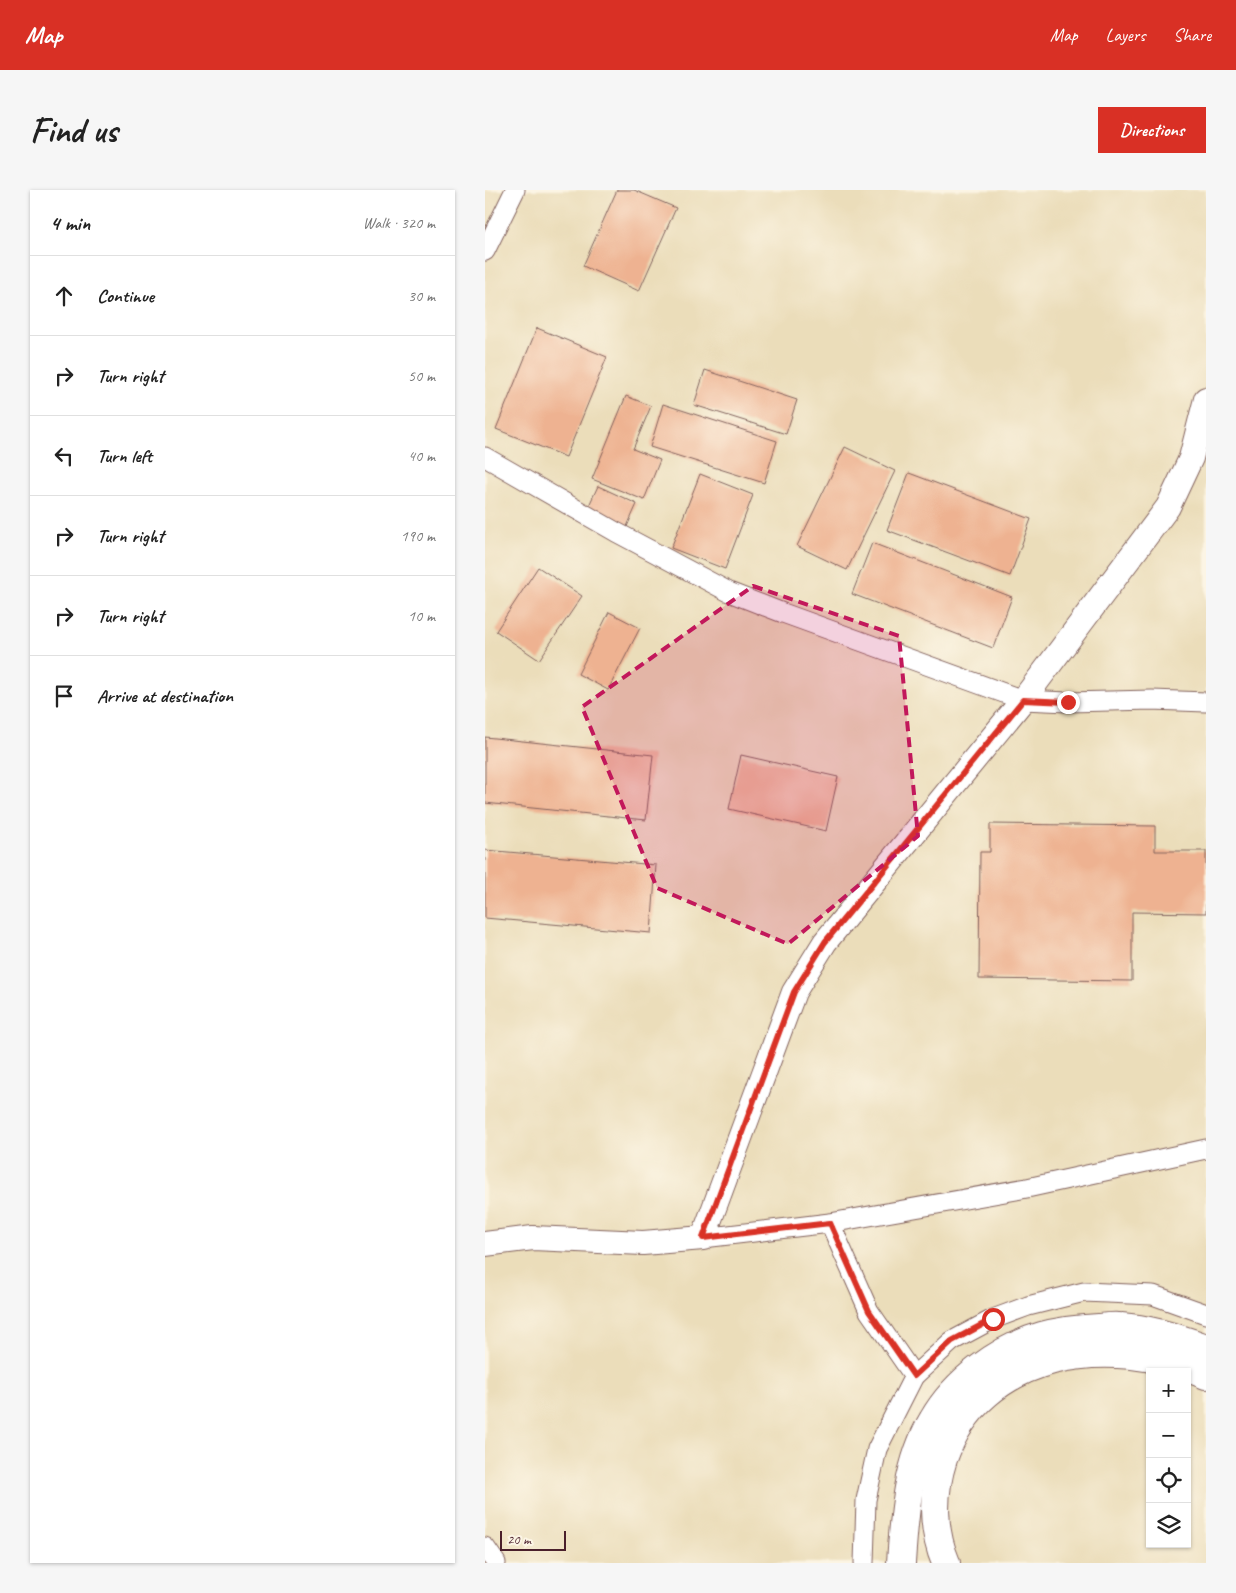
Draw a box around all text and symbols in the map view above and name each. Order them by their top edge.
text: Map [25,20,62,50]
text: Map [1050,24,1078,46]
text: Layers [1106,24,1145,46]
text: Share [1173,24,1211,46]
button: Directions [1098,107,1206,153]
text: Find us [30,108,117,153]
text: 4 min [50,210,90,236]
text: Walk · 320 m [363,213,435,233]
icon: ahead [50,282,78,310]
text: Continue [97,284,154,308]
text: 30 m [408,286,435,306]
icon: right [50,362,78,390]
text: Turn right [97,364,164,388]
text: 50 m [408,366,435,386]
icon: left [50,442,78,470]
text: Turn left [97,444,152,468]
text: 40 m [408,446,435,466]
icon: right [50,522,78,550]
text: Turn right [97,524,164,548]
text: 190 m [401,526,435,546]
icon: right [50,602,78,630]
text: Turn right [97,604,164,628]
text: 10 m [408,606,435,626]
icon: arrive [50,682,78,710]
text: Arrive at destination [97,684,233,708]
route end [1057,691,1080,714]
route start [982,1308,1005,1331]
map controls [1146,1368,1191,1548]
button: + [1146,1368,1191,1413]
button: − [1146,1413,1191,1458]
button: locate [1146,1458,1191,1503]
button: layers [1146,1503,1191,1548]
scale bar [500,1528,566,1551]
text: 20 m [507,1531,531,1548]

